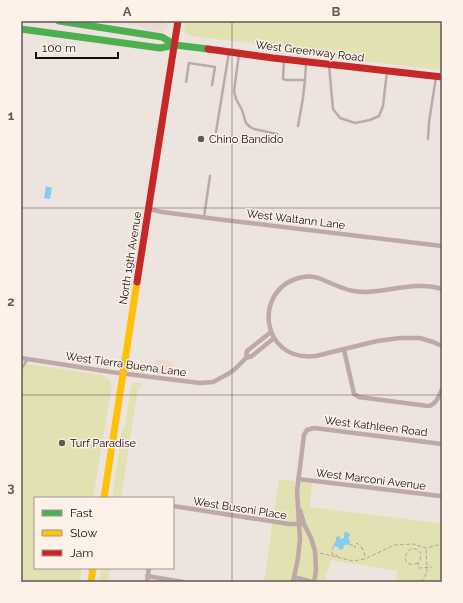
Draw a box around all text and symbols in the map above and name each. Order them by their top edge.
text: A [123,4,132,19]
text: B [332,4,341,19]
scale bar [36,34,118,60]
street label: West Greenway Road [255,38,365,65]
text: 100 m [42,41,76,55]
text: 1 [8,108,15,123]
place label: Chino Bandido [209,133,284,146]
marker: Chino Bandido [196,134,206,144]
street label: West Waltann Lane [246,207,346,232]
street label: North 19th Avenue [117,210,144,306]
text: 2 [7,294,15,309]
street label: West Tierra Buena Lane [65,350,188,379]
street label: West Kathleen Road [324,414,428,439]
place label: Turf Paradise [70,437,137,450]
marker: Turf Paradise [57,438,67,448]
street label: West Marconi Avenue [315,466,427,493]
text: 3 [7,480,15,495]
street label: West Busoni Place [192,495,288,522]
legend [34,497,174,569]
text: Fast [70,506,93,520]
text: Slow [70,526,97,540]
text: Jam [70,546,93,560]

